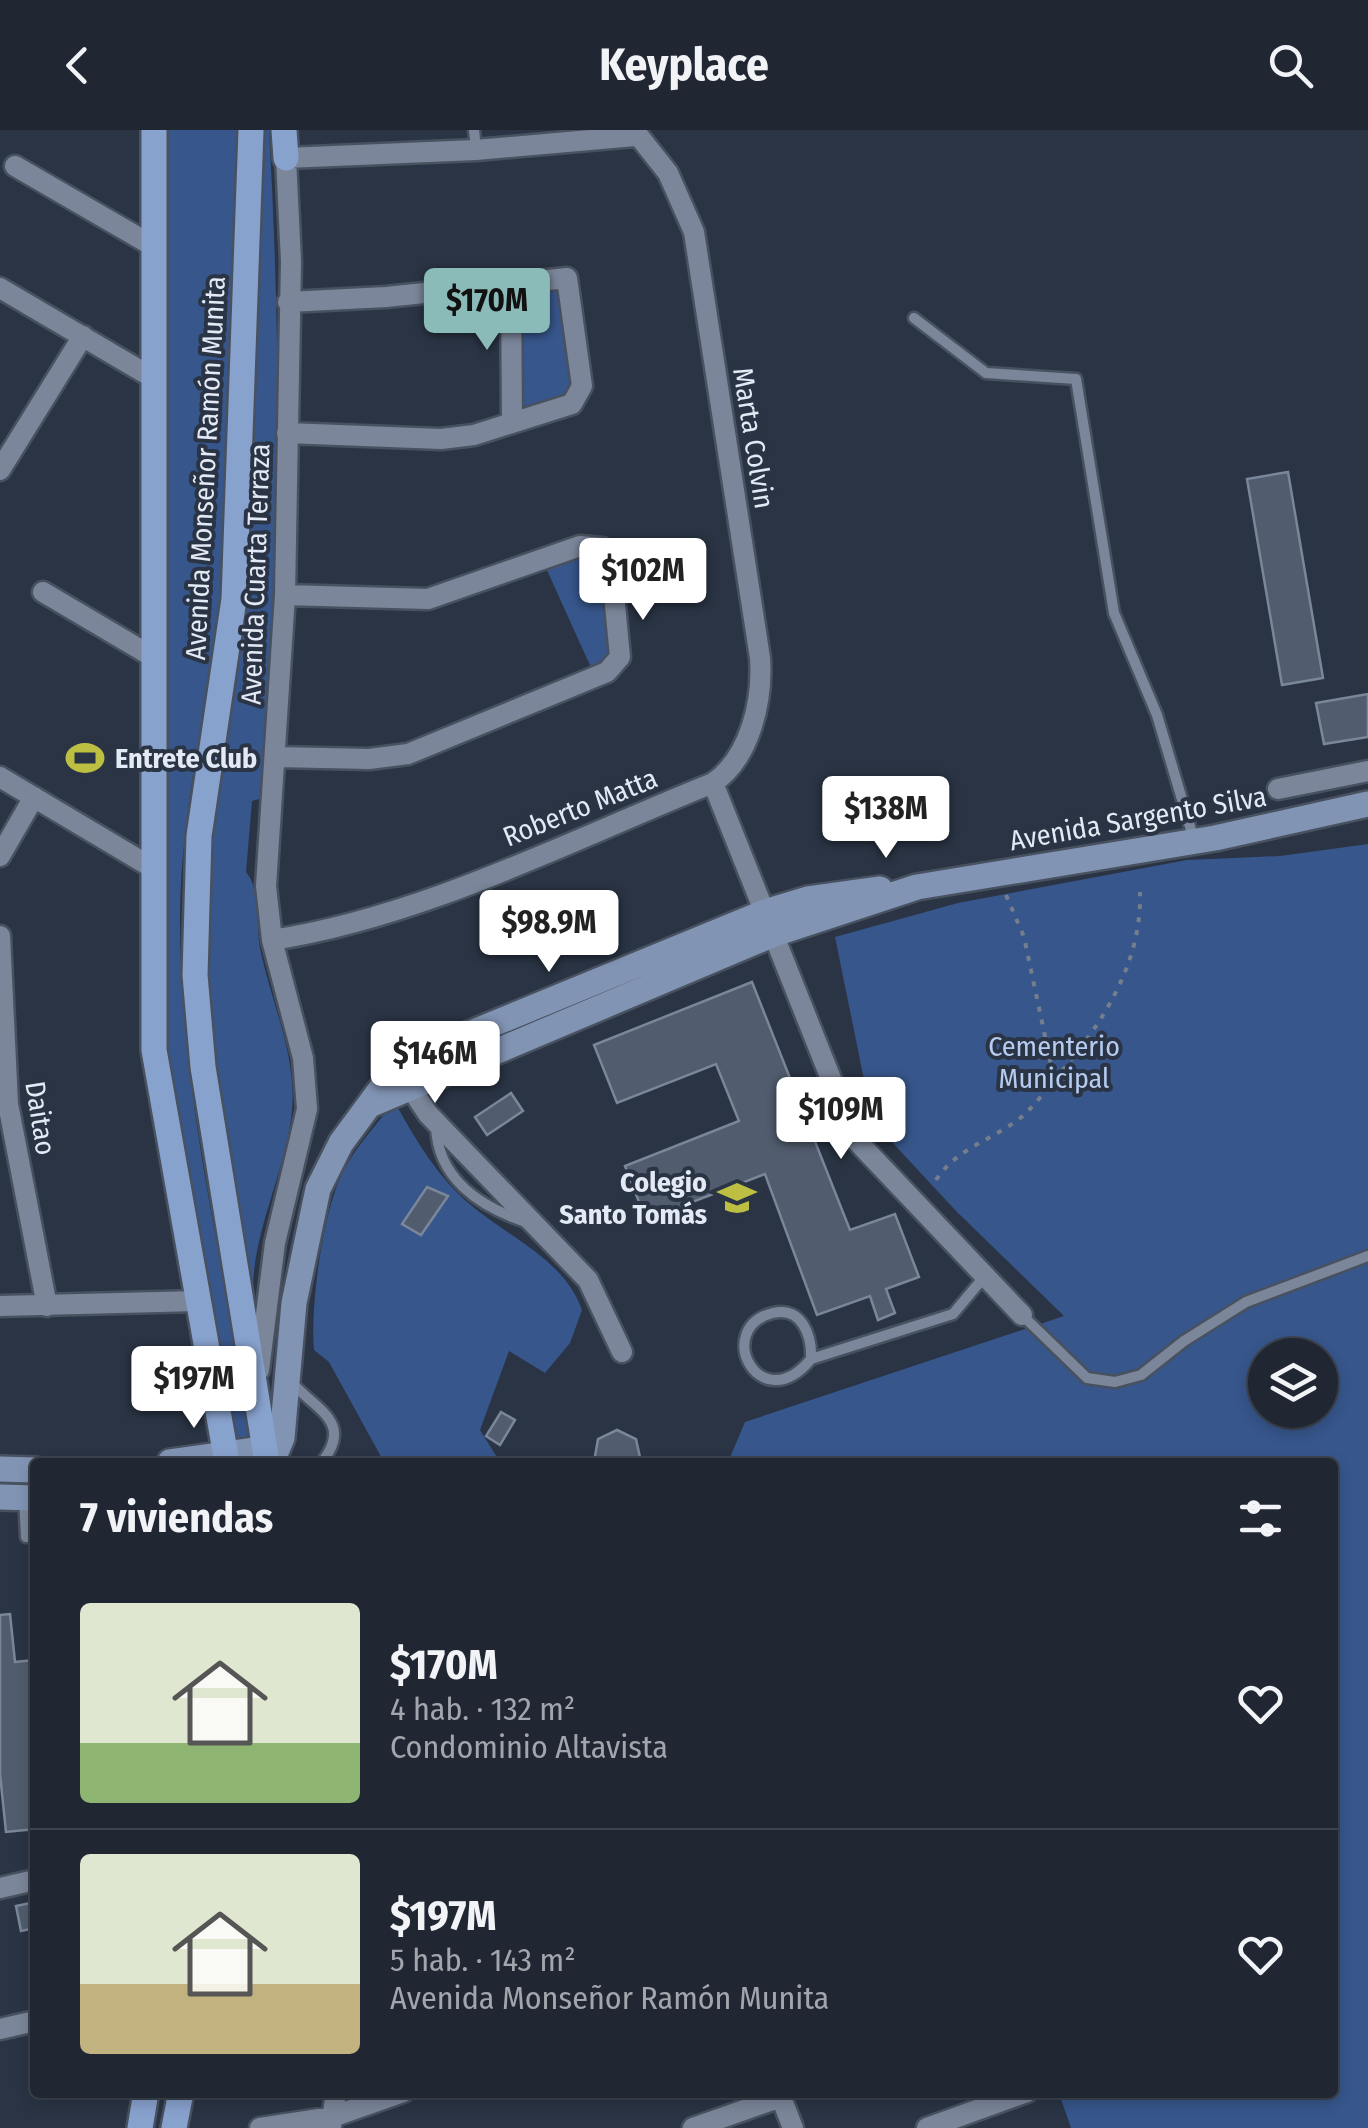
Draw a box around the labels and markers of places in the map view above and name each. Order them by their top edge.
pin: $170M [417,268,557,353]
pin: $102M [573,538,713,623]
sports icon: Entrete Club [64,737,106,779]
place label: Entrete Club [115,742,257,775]
pin: $138M [816,776,956,861]
pin: $98.9M [468,890,630,975]
pin: $146M [365,1021,505,1106]
pin: $109M [771,1077,911,1162]
place label: Colegio Santo Tomás [559,1166,707,1231]
school or university icon: Colegio Santo Tomás [716,1177,758,1219]
pin: $197M [124,1346,264,1431]

